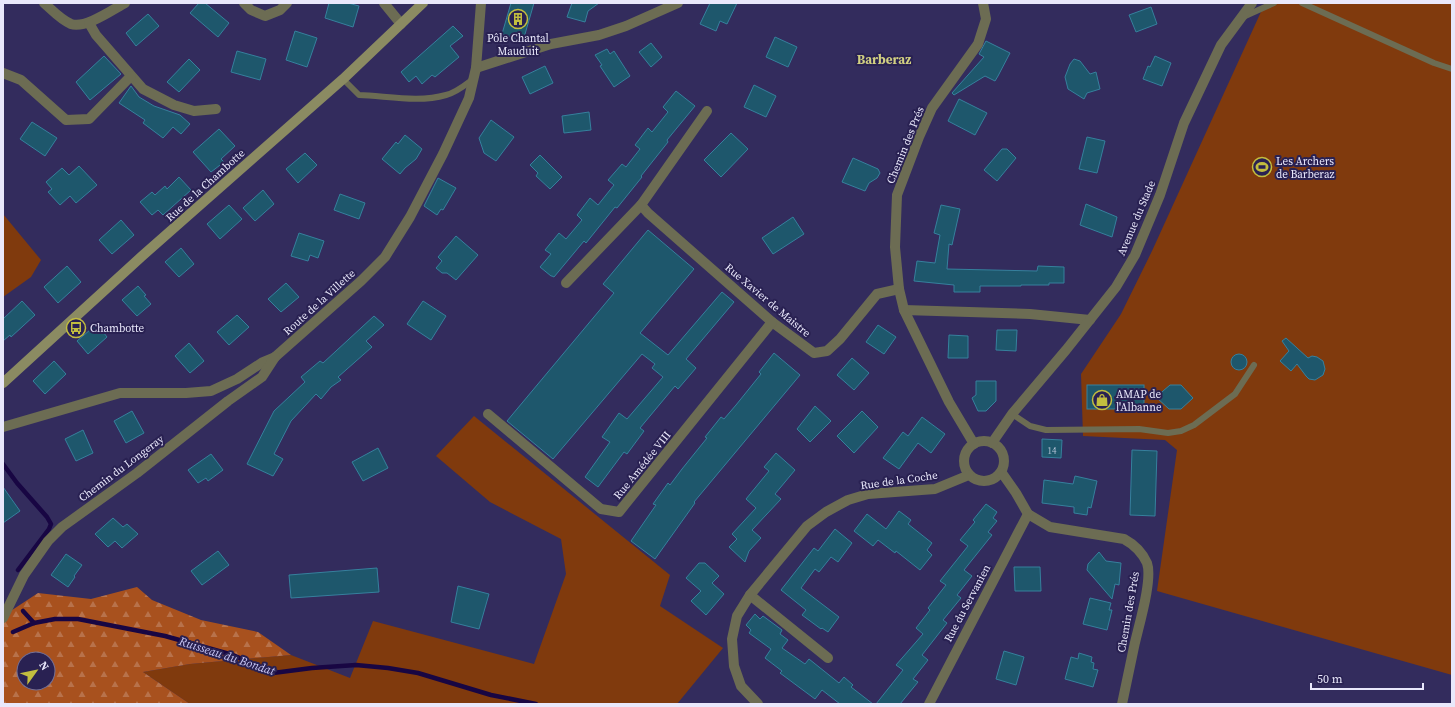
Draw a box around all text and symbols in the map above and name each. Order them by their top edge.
building icon: Pôle Chantal Mauduit [507,8,529,30]
place label: Pôle Chantal Mauduit [487,31,549,59]
district label: Barberaz [857,51,911,68]
street label: Chemin des Prés [883,104,928,186]
street label: Rue de la Chambotte [163,146,248,225]
place label: Les Archers de Barberaz [1276,154,1335,182]
sports icon: Les Archers de Barberaz [1251,156,1273,178]
street label: Avenue du Stade [1114,178,1159,258]
street label: Rue Xavier de Maistre [722,260,814,341]
street label: Route de la Villette [280,266,359,339]
bus stop icon: Chambotte [65,317,87,339]
place label: Chambotte [90,321,145,336]
place label: AMAP de l'Albanne [1116,387,1162,415]
shop icon: AMAP de l'Albanne [1091,389,1113,411]
street label: Rue Amédée VIII [610,428,675,503]
street label: Chemin du Longeray [76,431,167,505]
house number: 14 [1047,445,1057,457]
street label: Rue de la Coche [860,468,939,493]
street label: Rue du Servanien [941,562,994,645]
street label: Chemin des Prés [1114,570,1143,654]
water label: Ruisseau du Bondat [176,633,278,679]
north arrow [16,651,56,691]
text: N [35,658,52,673]
scale bar [1311,665,1423,691]
text: 50 m [1317,671,1343,687]

